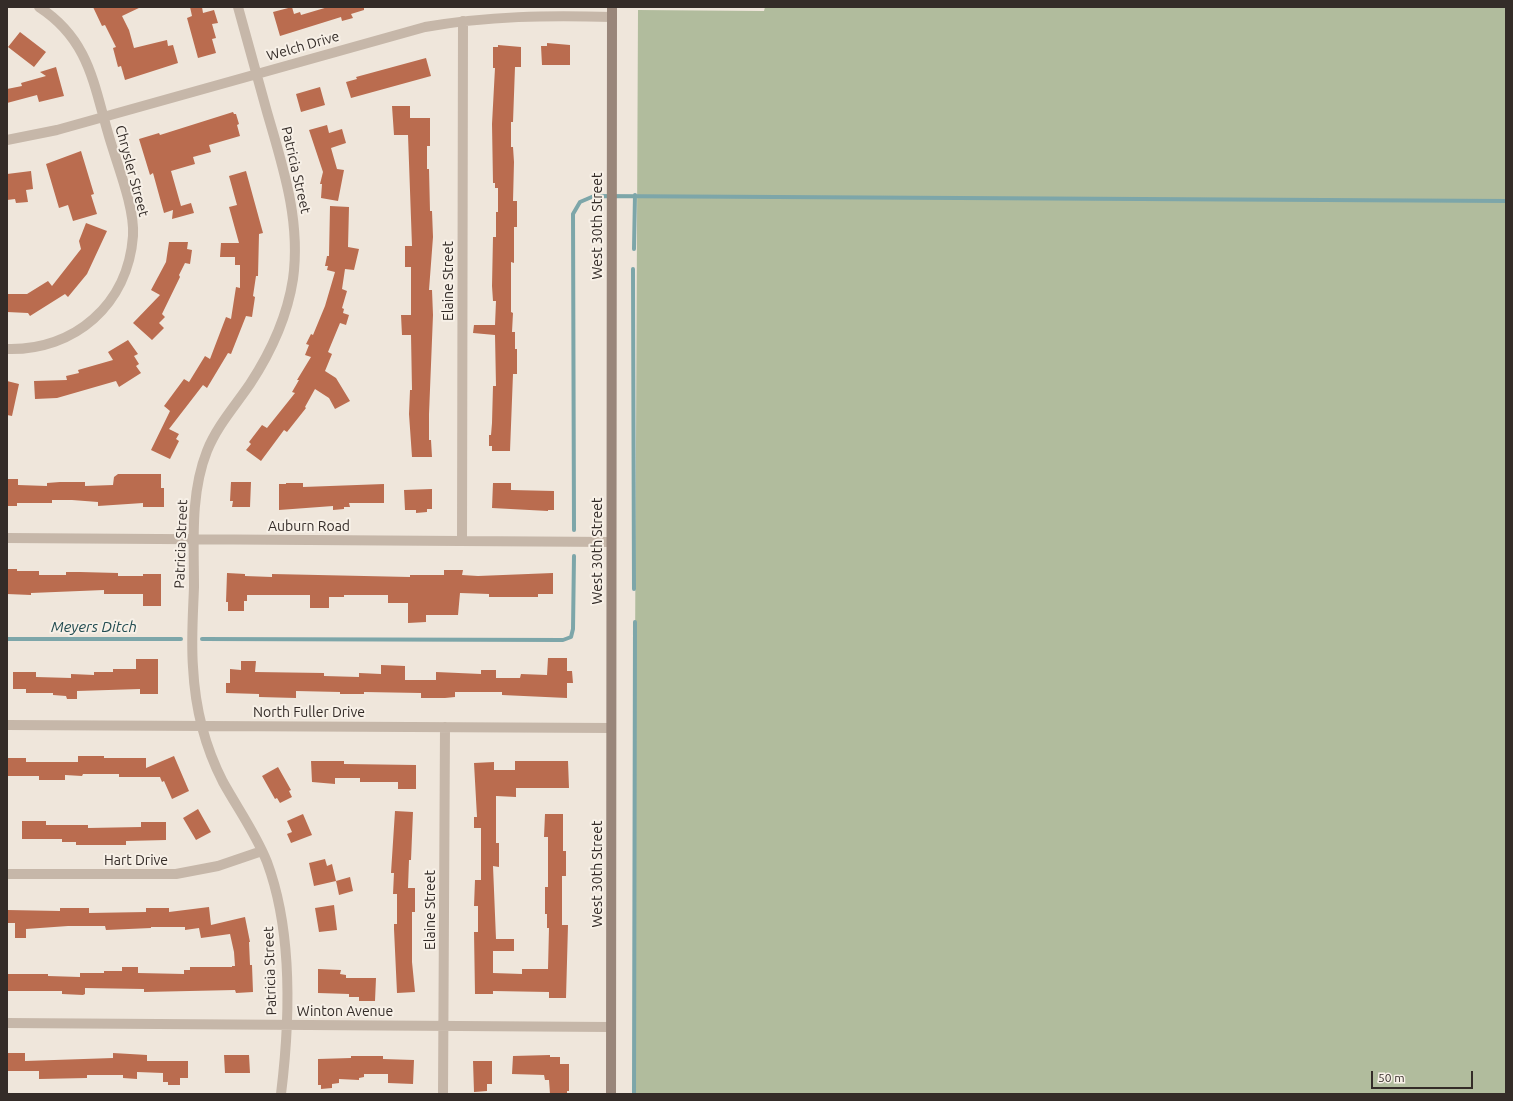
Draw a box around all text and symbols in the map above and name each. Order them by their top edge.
street label: Welch Drive [265,28,341,64]
street label: Chrysler Street [112,123,152,219]
street label: Patricia Street [278,125,314,215]
street label: West 30th Street [589,173,605,279]
street label: Elaine Street [440,241,456,321]
street label: West 30th Street [589,498,605,604]
street label: Patricia Street [171,499,191,589]
street label: Auburn Road [268,518,350,534]
water label: Meyers Ditch [51,618,137,636]
street label: North Fuller Drive [253,704,365,720]
street label: West 30th Street [589,821,605,927]
street label: Hart Drive [104,852,168,868]
street label: Elaine Street [422,870,438,950]
street label: Patricia Street [260,926,280,1016]
street label: Winton Avenue [297,1003,393,1019]
scale bar [1373,1063,1475,1089]
text: 50 m [1378,1071,1405,1084]

